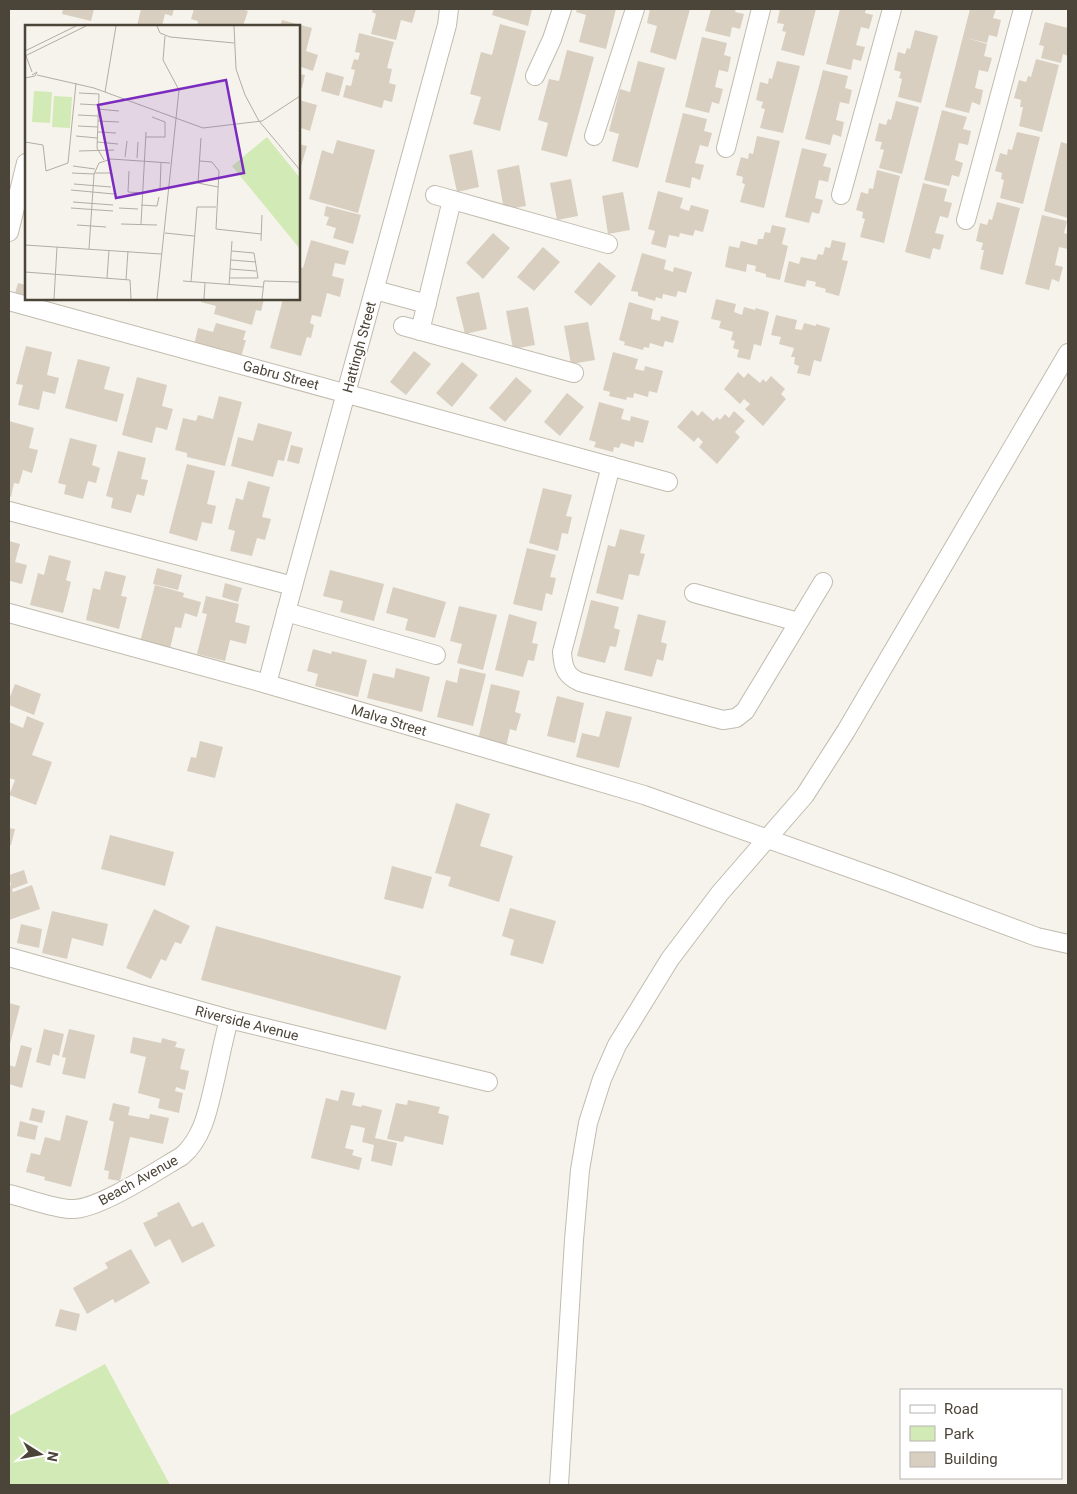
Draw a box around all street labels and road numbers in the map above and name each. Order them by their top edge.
street label: Hattingh Street [339,299,379,394]
street label: Gabru Street [241,357,321,393]
street label: Malva Street [349,701,429,739]
street label: Riverside Avenue [194,1002,300,1044]
street label: Beach Avenue [96,1152,180,1208]

